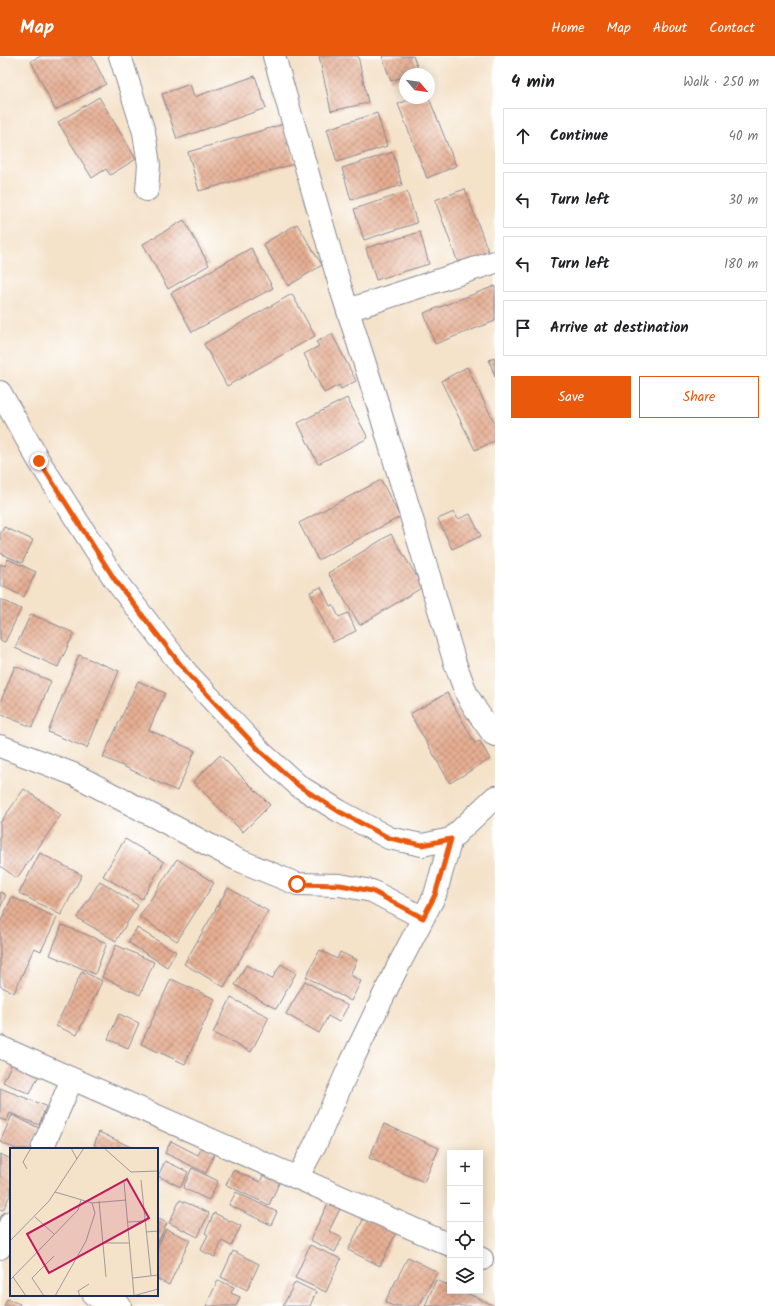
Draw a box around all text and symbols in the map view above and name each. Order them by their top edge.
text: Map [20,13,54,43]
text: Home [551,17,585,39]
text: Map [607,17,631,39]
text: About [653,17,687,39]
text: Contact [709,17,755,39]
north arrow [399,68,435,104]
text: 4 min [511,69,555,96]
text: Walk · 250 m [683,72,759,93]
text: Continue [550,124,608,148]
icon: ahead [512,125,534,147]
text: 40 m [729,126,758,147]
text: Turn left [550,188,610,212]
icon: left [512,189,534,211]
text: 30 m [729,190,758,211]
text: Turn left [550,252,610,276]
icon: left [512,253,534,275]
text: 180 m [724,254,758,275]
text: Arrive at destination [550,316,689,340]
icon: arrive [512,317,534,339]
button: Save [511,376,631,418]
button: Share [639,376,759,418]
route end [30,452,48,470]
route start [288,875,306,893]
inset map [10,1148,158,1296]
map controls [447,1150,483,1294]
button: + [447,1150,483,1186]
button: − [447,1186,483,1222]
button: locate [447,1222,483,1258]
button: layers [447,1258,483,1294]

